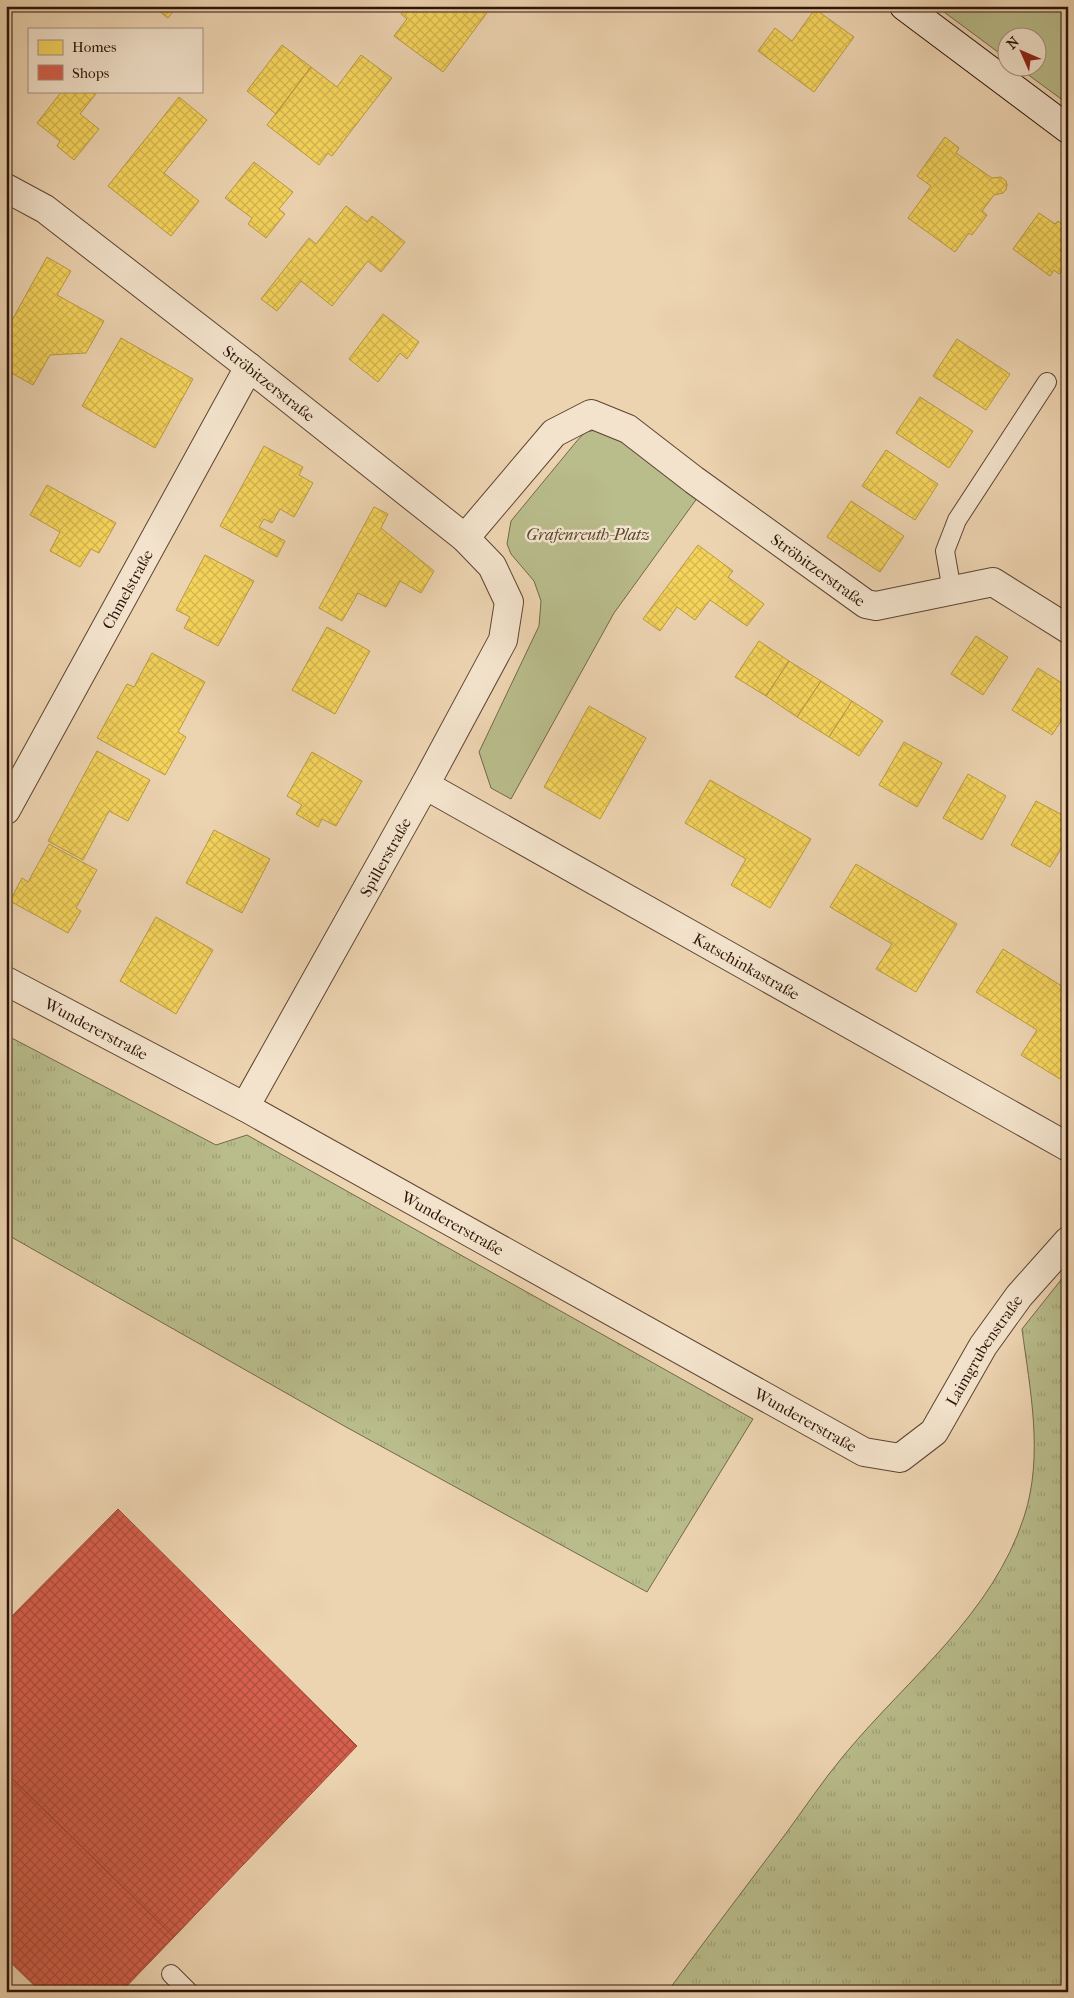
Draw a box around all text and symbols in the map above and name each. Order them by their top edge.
legend [28,28,202,92]
north arrow [996,28,1046,78]
text: N [1003,33,1023,53]
text: Homes [72,38,117,56]
text: Shops [72,64,110,82]
street label: Ströbitzerstraße [219,341,319,426]
park label: Grafenreuth-Platz [526,525,650,544]
street label: Ströbitzerstraße [767,530,869,611]
street label: Chmelstraße [98,546,157,632]
street label: Spillerstraße [356,814,415,900]
street label: Katschinkastraße [690,929,803,1004]
street label: Wundererstraße [40,993,151,1064]
street label: Wundererstraße [397,1187,507,1259]
street label: Laimgrubenstraße [942,1291,1027,1409]
street label: Wundererstraße [750,1383,860,1456]

